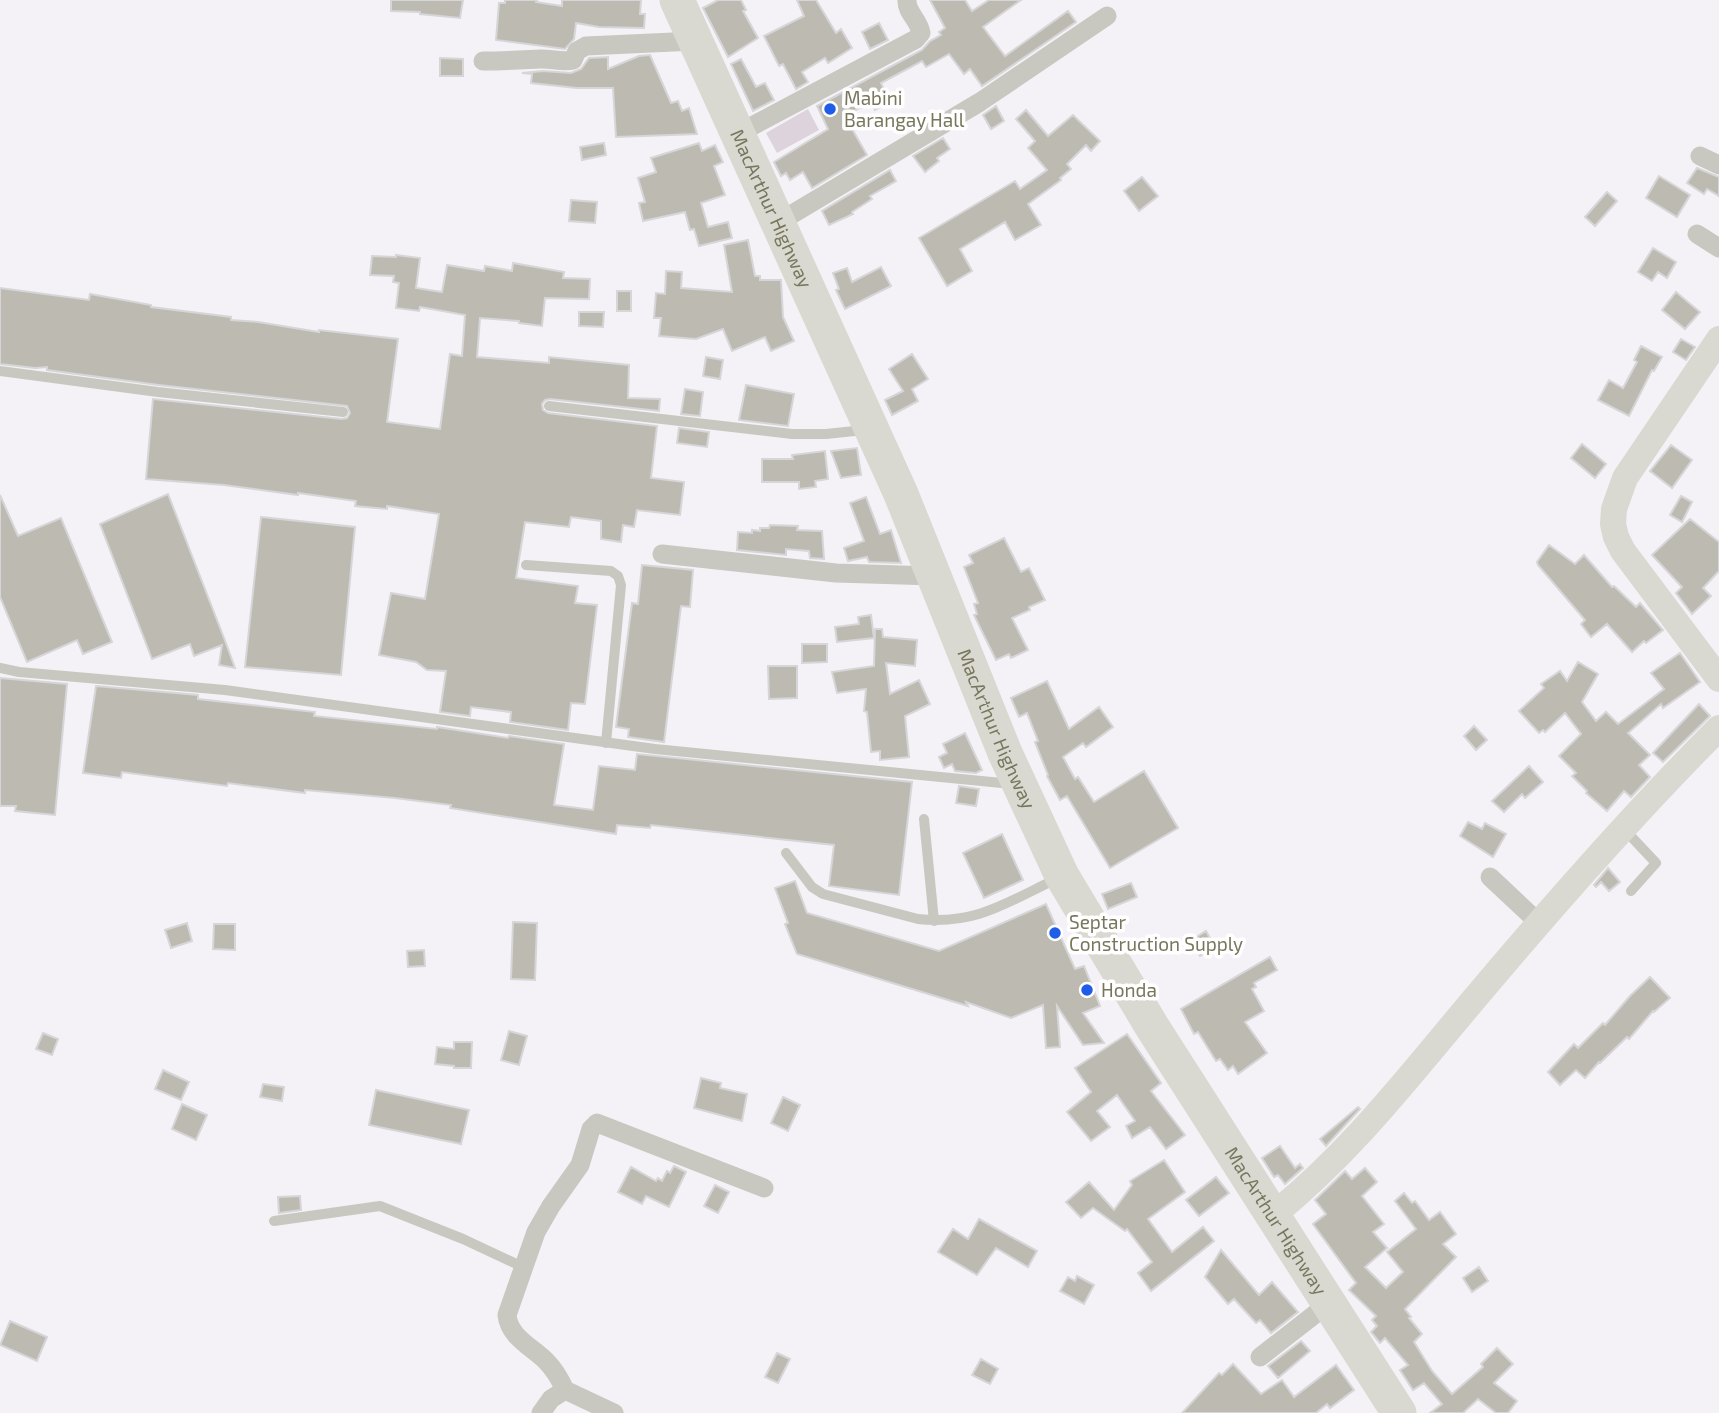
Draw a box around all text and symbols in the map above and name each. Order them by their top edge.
place label: Mabini Barangay Hall [844,86,965,131]
marker: Mabini Barangay Hall [822,101,838,117]
street label: MacArthur Highway [726,125,818,291]
street label: MacArthur Highway [953,645,1041,812]
place label: Septar Construction Supply [1069,910,1243,955]
marker: Septar Construction Supply [1047,925,1063,941]
place label: Honda [1101,978,1157,1001]
marker: Honda [1079,982,1095,998]
street label: MacArthur Highway [1221,1142,1332,1299]

